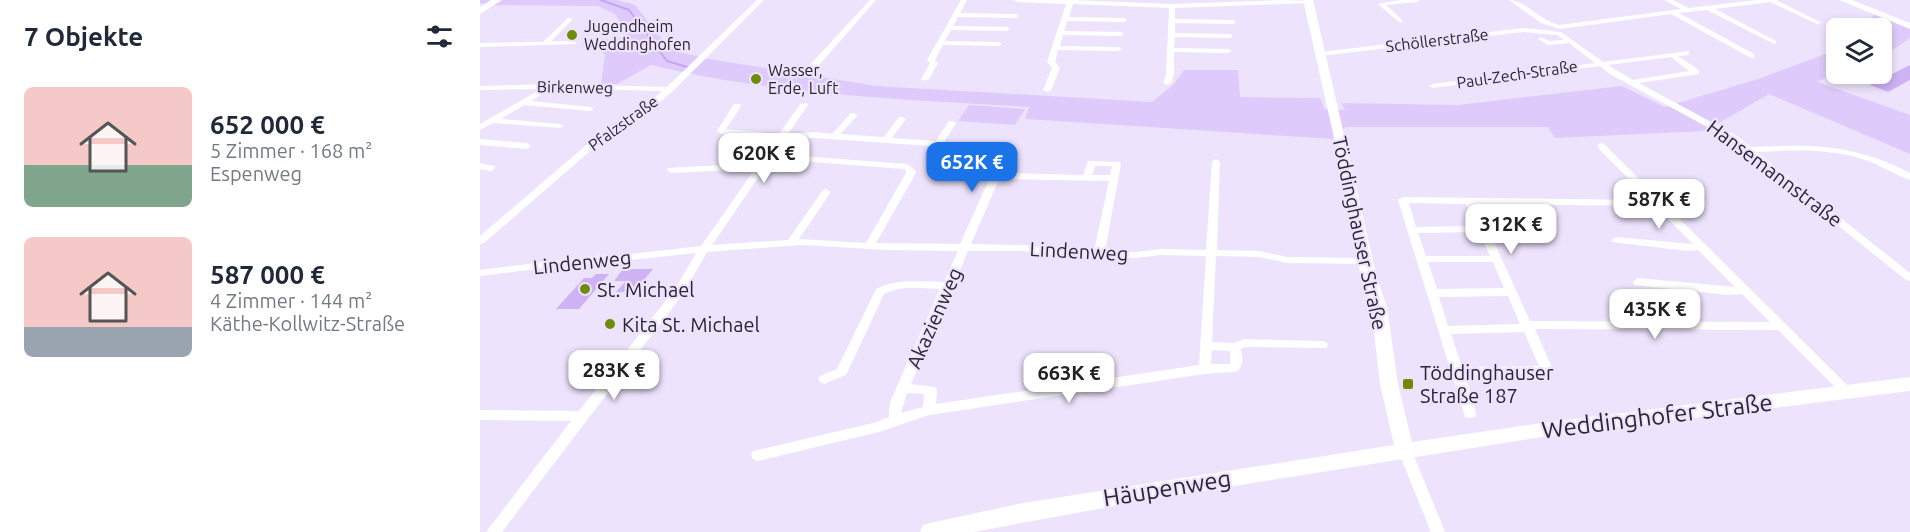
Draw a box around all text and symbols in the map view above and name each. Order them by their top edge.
place label: Jugendheim Weddinghofen [584,17,691,53]
map controls [1826,18,1892,84]
button: layers [1826,18,1892,84]
icon: filters [423,20,456,53]
text: 7 Objekte [24,22,143,51]
street label: Schöllerstraße [1384,25,1490,55]
marker: Jugendheim Weddinghofen [565,28,579,42]
street label: Paul-Zech-Straße [1455,57,1579,91]
place label: Wasser, Erde, Luft [768,61,839,97]
marker: Wasser, Erde, Luft [749,72,763,86]
street label: Birkenweg [537,77,613,97]
street label: Pfalzstraße [585,92,661,154]
text: 652 000 € [210,110,325,139]
icon: home [72,111,144,183]
street label: Hansemannstraße [1703,115,1847,231]
pin: 620K € [715,133,813,184]
street label: Töddinghauser Straße [1328,134,1392,332]
text: 5 Zimmer · 168 m² [210,139,372,162]
text: 620K € [732,141,796,164]
pin: 652K € [923,142,1021,193]
text: 652K € [940,150,1004,173]
text: Espenweg [210,162,302,185]
pin: 587K € [1610,179,1708,230]
text: 587K € [1627,187,1691,210]
pin: 312K € [1462,204,1560,255]
text: 312K € [1479,212,1543,235]
street label: Lindenweg [1029,237,1129,265]
street label: Lindenweg [532,245,632,279]
text: 587 000 € [210,260,325,289]
icon: home [72,261,144,333]
street label: Akazienweg [902,264,966,372]
place label: St. Michael [597,278,695,301]
marker: St. Michael [578,282,592,296]
text: 4 Zimmer · 144 m² [210,289,372,312]
pin: 435K € [1606,289,1704,340]
text: 435K € [1623,297,1687,320]
text: Käthe-Kollwitz-Straße [210,312,405,335]
place label: Kita St. Michael [622,313,760,336]
marker: Kita St. Michael [603,317,617,331]
pin: 283K € [565,350,663,401]
pin: 663K € [1020,353,1118,404]
text: 283K € [582,358,646,381]
text: 663K € [1037,361,1101,384]
place label: Töddinghauser Straße 187 [1420,361,1554,407]
marker: Töddinghauser Straße 187 [1401,377,1415,391]
street label: Weddinghofer Straße [1540,388,1774,444]
street label: Häupenweg [1101,465,1233,511]

